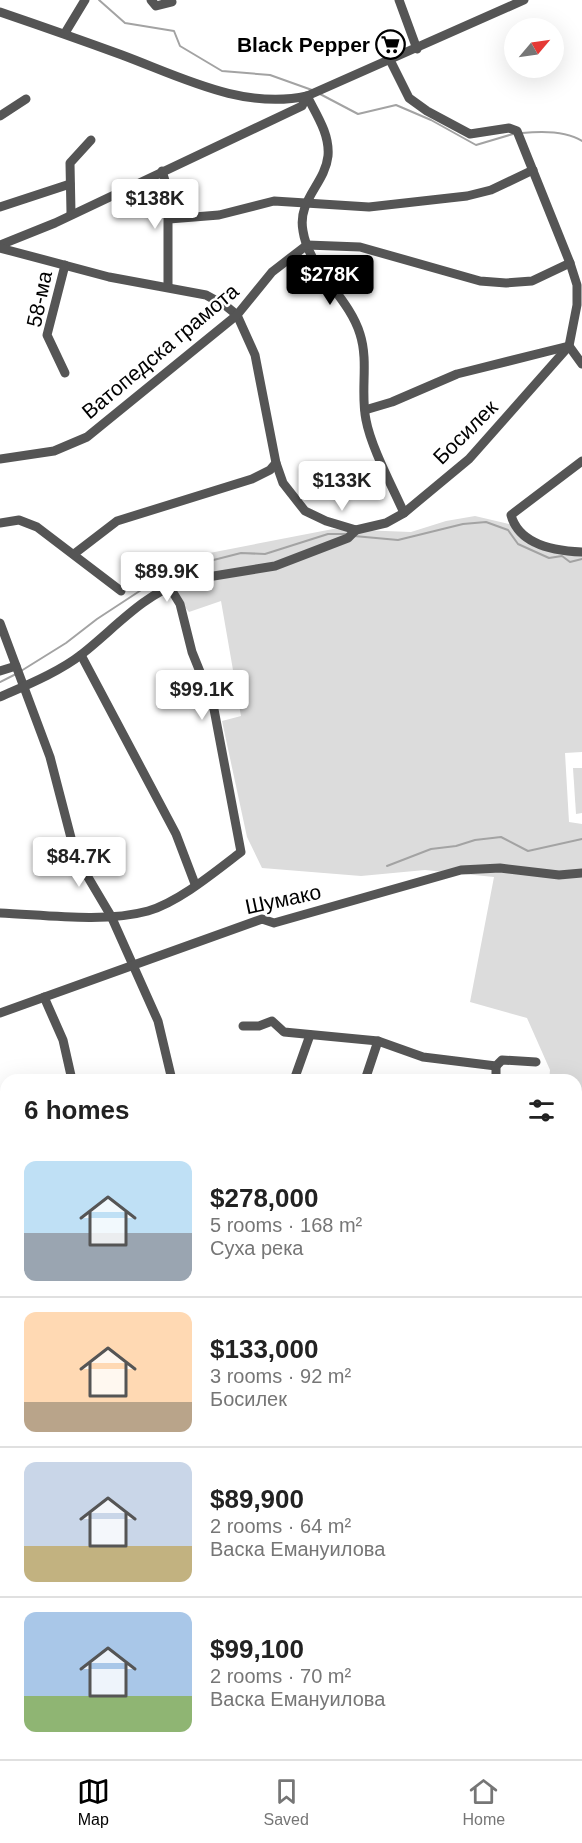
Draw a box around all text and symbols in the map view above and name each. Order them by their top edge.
north arrow [504,18,564,78]
map controls [504,18,564,78]
supermarket icon: Black Pepper [375,28,407,60]
place label: Black Pepper [237,33,370,56]
pin: $138K [113,179,197,230]
text: $138K [126,187,184,209]
pin: $278K [288,255,372,306]
text: $278K [301,263,359,285]
street label: 58-ма [22,269,56,329]
street label: Ватопедска грамота [77,279,243,423]
street label: Босилек [428,395,502,469]
pin: $133K [300,461,384,512]
text: $133K [313,469,371,491]
pin: $89.9K [118,552,216,603]
text: $89.9K [135,560,199,582]
pin: $99.1K [153,670,251,721]
text: $99.1K [170,678,234,700]
pin: $84.7K [30,837,128,888]
text: $84.7K [47,845,111,867]
street label: Шумако [243,880,323,918]
icon: filters [525,1094,558,1127]
text: 6 homes [24,1095,130,1125]
text: $278,000 [210,1183,318,1213]
icon: home [72,1185,144,1257]
text: 5 rooms · 168 m² [210,1214,362,1236]
text: Суха река [210,1237,303,1259]
text: $133,000 [210,1334,318,1364]
icon: home [72,1336,144,1408]
text: 3 rooms · 92 m² [210,1365,351,1387]
text: Босилек [210,1388,287,1410]
text: $89,900 [210,1484,304,1514]
icon: home [72,1486,144,1558]
text: 2 rooms · 64 m² [210,1515,351,1537]
text: Васка Емануилова [210,1538,385,1560]
text: $99,100 [210,1634,304,1664]
icon: home [72,1636,144,1708]
text: 2 rooms · 70 m² [210,1665,351,1687]
text: Васка Емануилова [210,1688,385,1710]
tab: Map [77,1775,110,1829]
tab: Saved [263,1775,309,1829]
tab: Home [462,1775,505,1829]

